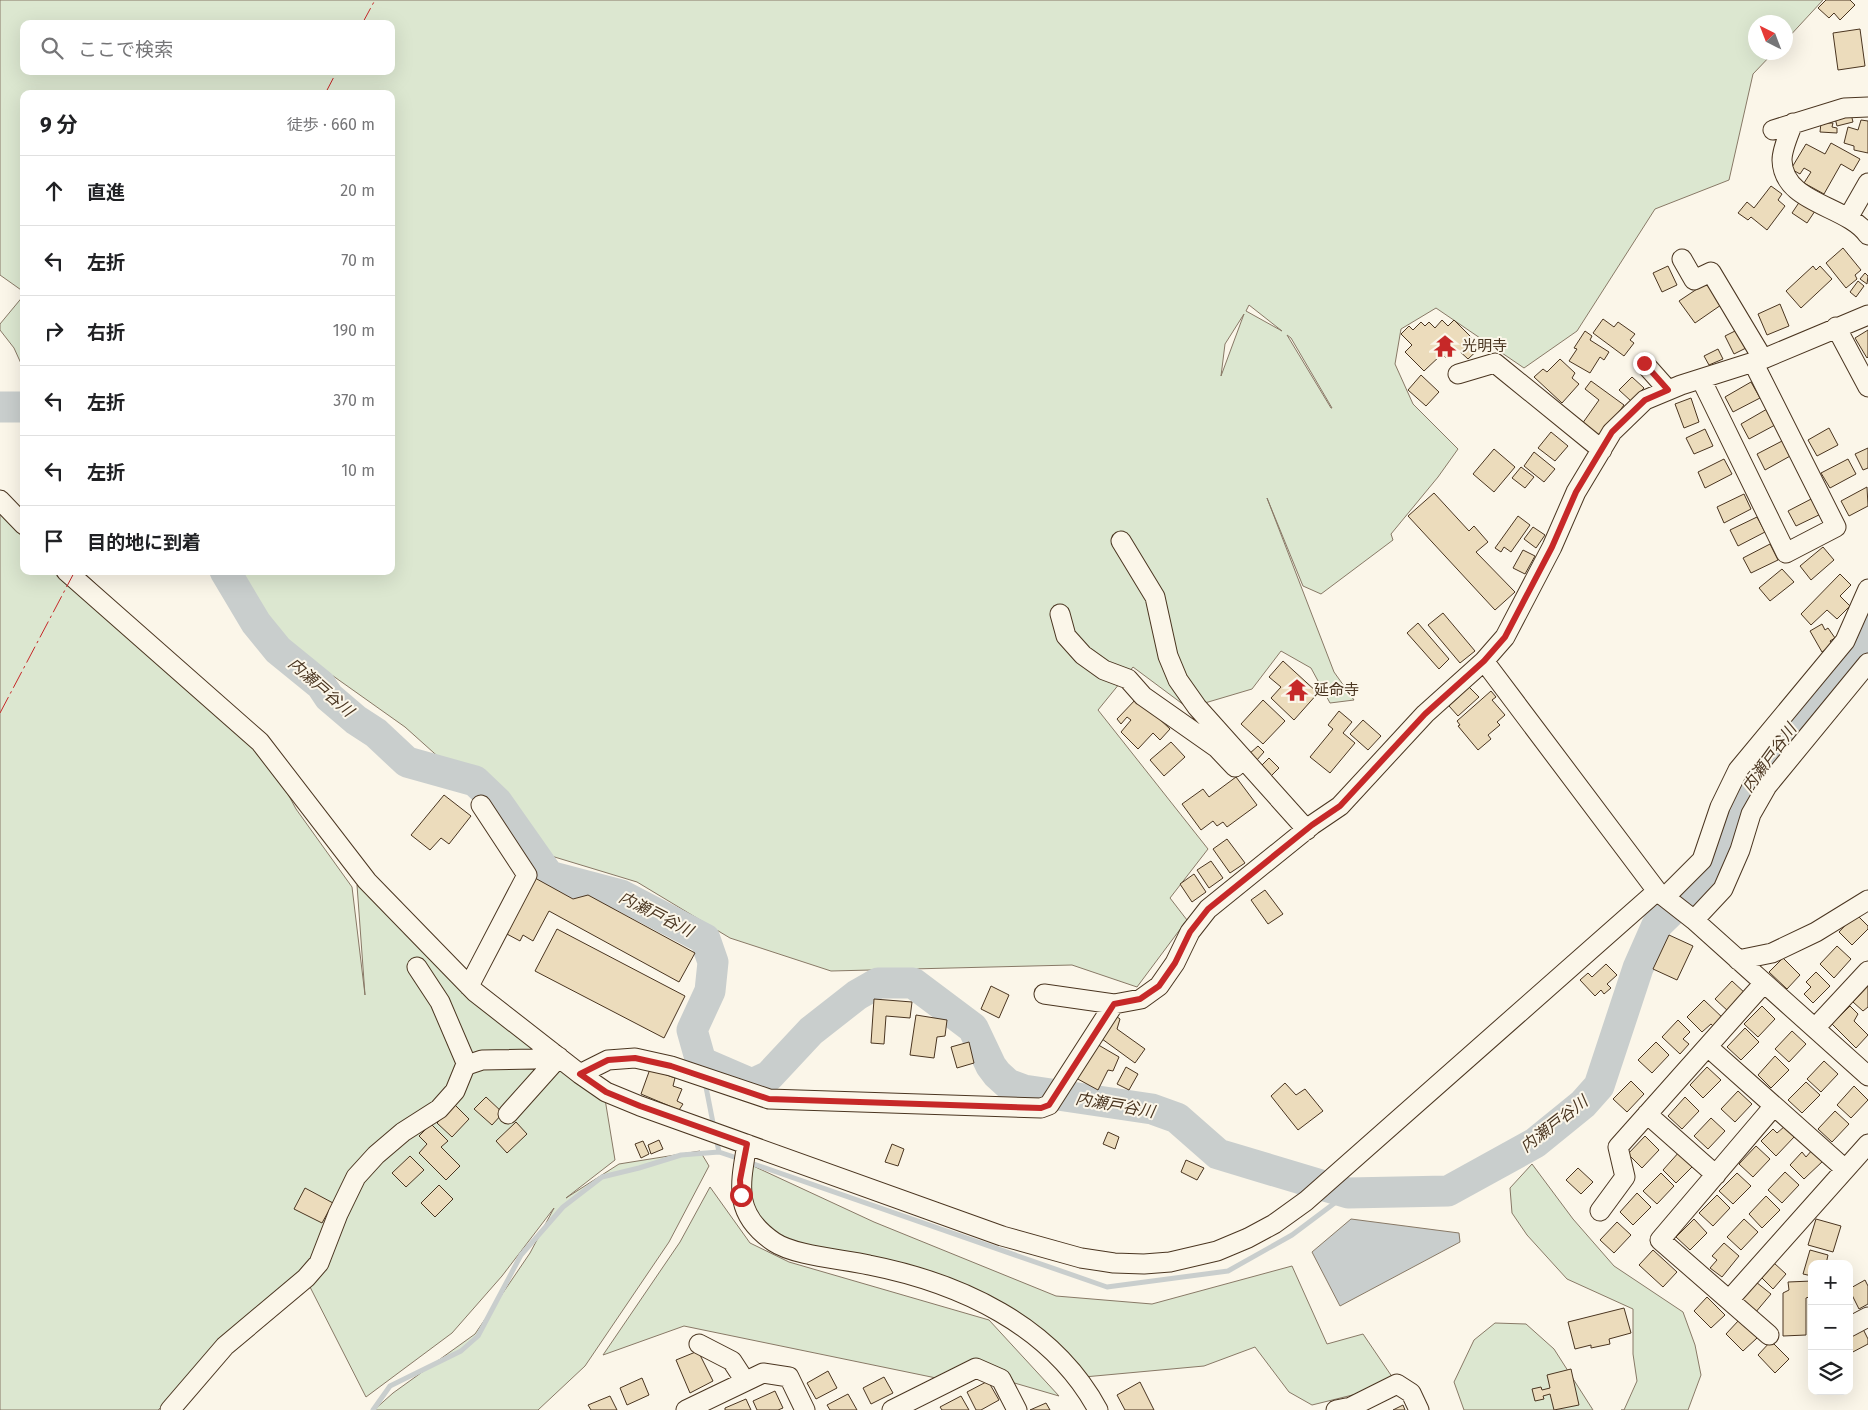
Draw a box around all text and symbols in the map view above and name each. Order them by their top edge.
north arrow [1748,15,1793,60]
search box [20,20,395,75]
icon: search [38,34,66,62]
text: ここで検索 [78,38,173,61]
text: 9 分 [40,112,78,138]
text: 徒歩 · 660 m [287,115,375,134]
icon: ahead [40,177,68,205]
text: 直進 [87,181,125,204]
text: 20 m [340,181,375,200]
icon: left [40,247,68,275]
text: 左折 [87,251,125,274]
text: 70 m [341,251,375,270]
icon: right [40,317,68,345]
text: 右折 [87,321,125,344]
text: 190 m [333,321,375,340]
temple icon: 光明寺 [1432,333,1458,359]
place label: 光明寺 [1462,337,1507,355]
route end [1633,352,1656,375]
icon: left [40,387,68,415]
text: 左折 [87,391,125,414]
text: 370 m [333,391,375,410]
icon: left [40,457,68,485]
text: 左折 [87,461,125,484]
text: 10 m [341,461,375,480]
icon: arrive [40,527,68,555]
text: 目的地に到着 [87,531,201,554]
water label: 内瀬戸谷川 [285,654,359,722]
temple icon: 延命寺 [1284,677,1310,703]
place label: 延命寺 [1314,681,1359,699]
water label: 内瀬戸谷川 [1738,718,1801,796]
water label: 内瀬戸谷川 [616,887,698,942]
water label: 内瀬戸谷川 [1074,1089,1158,1122]
water label: 内瀬戸谷川 [1517,1091,1593,1156]
route start [730,1184,753,1207]
map controls [1808,1260,1853,1395]
button: + [1808,1260,1853,1305]
button: − [1808,1305,1853,1350]
button: layers [1808,1350,1853,1395]

